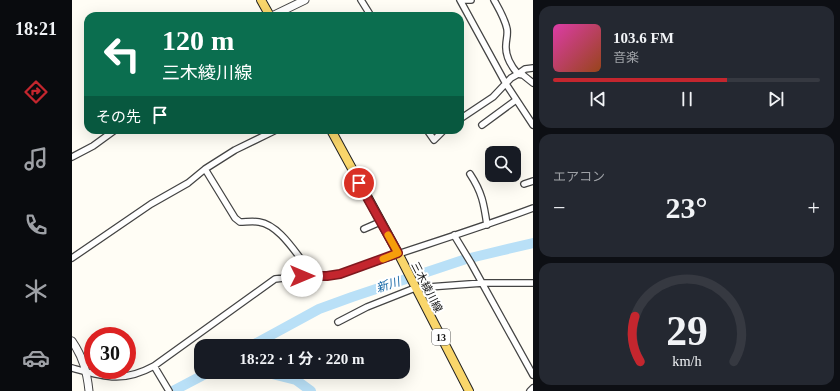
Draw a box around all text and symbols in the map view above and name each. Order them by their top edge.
text: 18:21 [15,19,57,39]
text: 120 m [162,25,234,56]
icon: left [96,28,148,80]
text: 103.6 FM [613,30,674,46]
text: 音楽 [613,50,639,65]
text: 三木綾川線 [162,63,252,83]
icon: directions [22,78,50,106]
icon: previous [587,88,609,110]
icon: pause [676,88,698,110]
icon: next [765,88,787,110]
icon: arrive [149,104,171,126]
text: その先 [96,109,141,125]
icon: music [22,145,50,173]
map controls [485,146,521,182]
button: search [485,146,521,182]
pin [342,166,376,200]
text: エアコン [553,169,605,184]
icon: arrive [348,172,370,194]
text: 23° [666,191,708,224]
text: − [553,195,565,220]
text: + [808,195,820,220]
icon: phone [22,211,50,239]
position arrow [281,255,323,297]
street label: 三木綾川線 [409,260,445,314]
water label: 新川 [374,274,403,295]
icon: climate [22,277,50,305]
text: 29 [666,308,707,354]
speed limit sign: 30 [84,327,136,379]
road number: 13 [432,329,450,345]
icon: car [22,344,50,372]
text: 18:22 · 1 分 · 220 m [240,351,365,367]
text: km/h [672,352,701,368]

